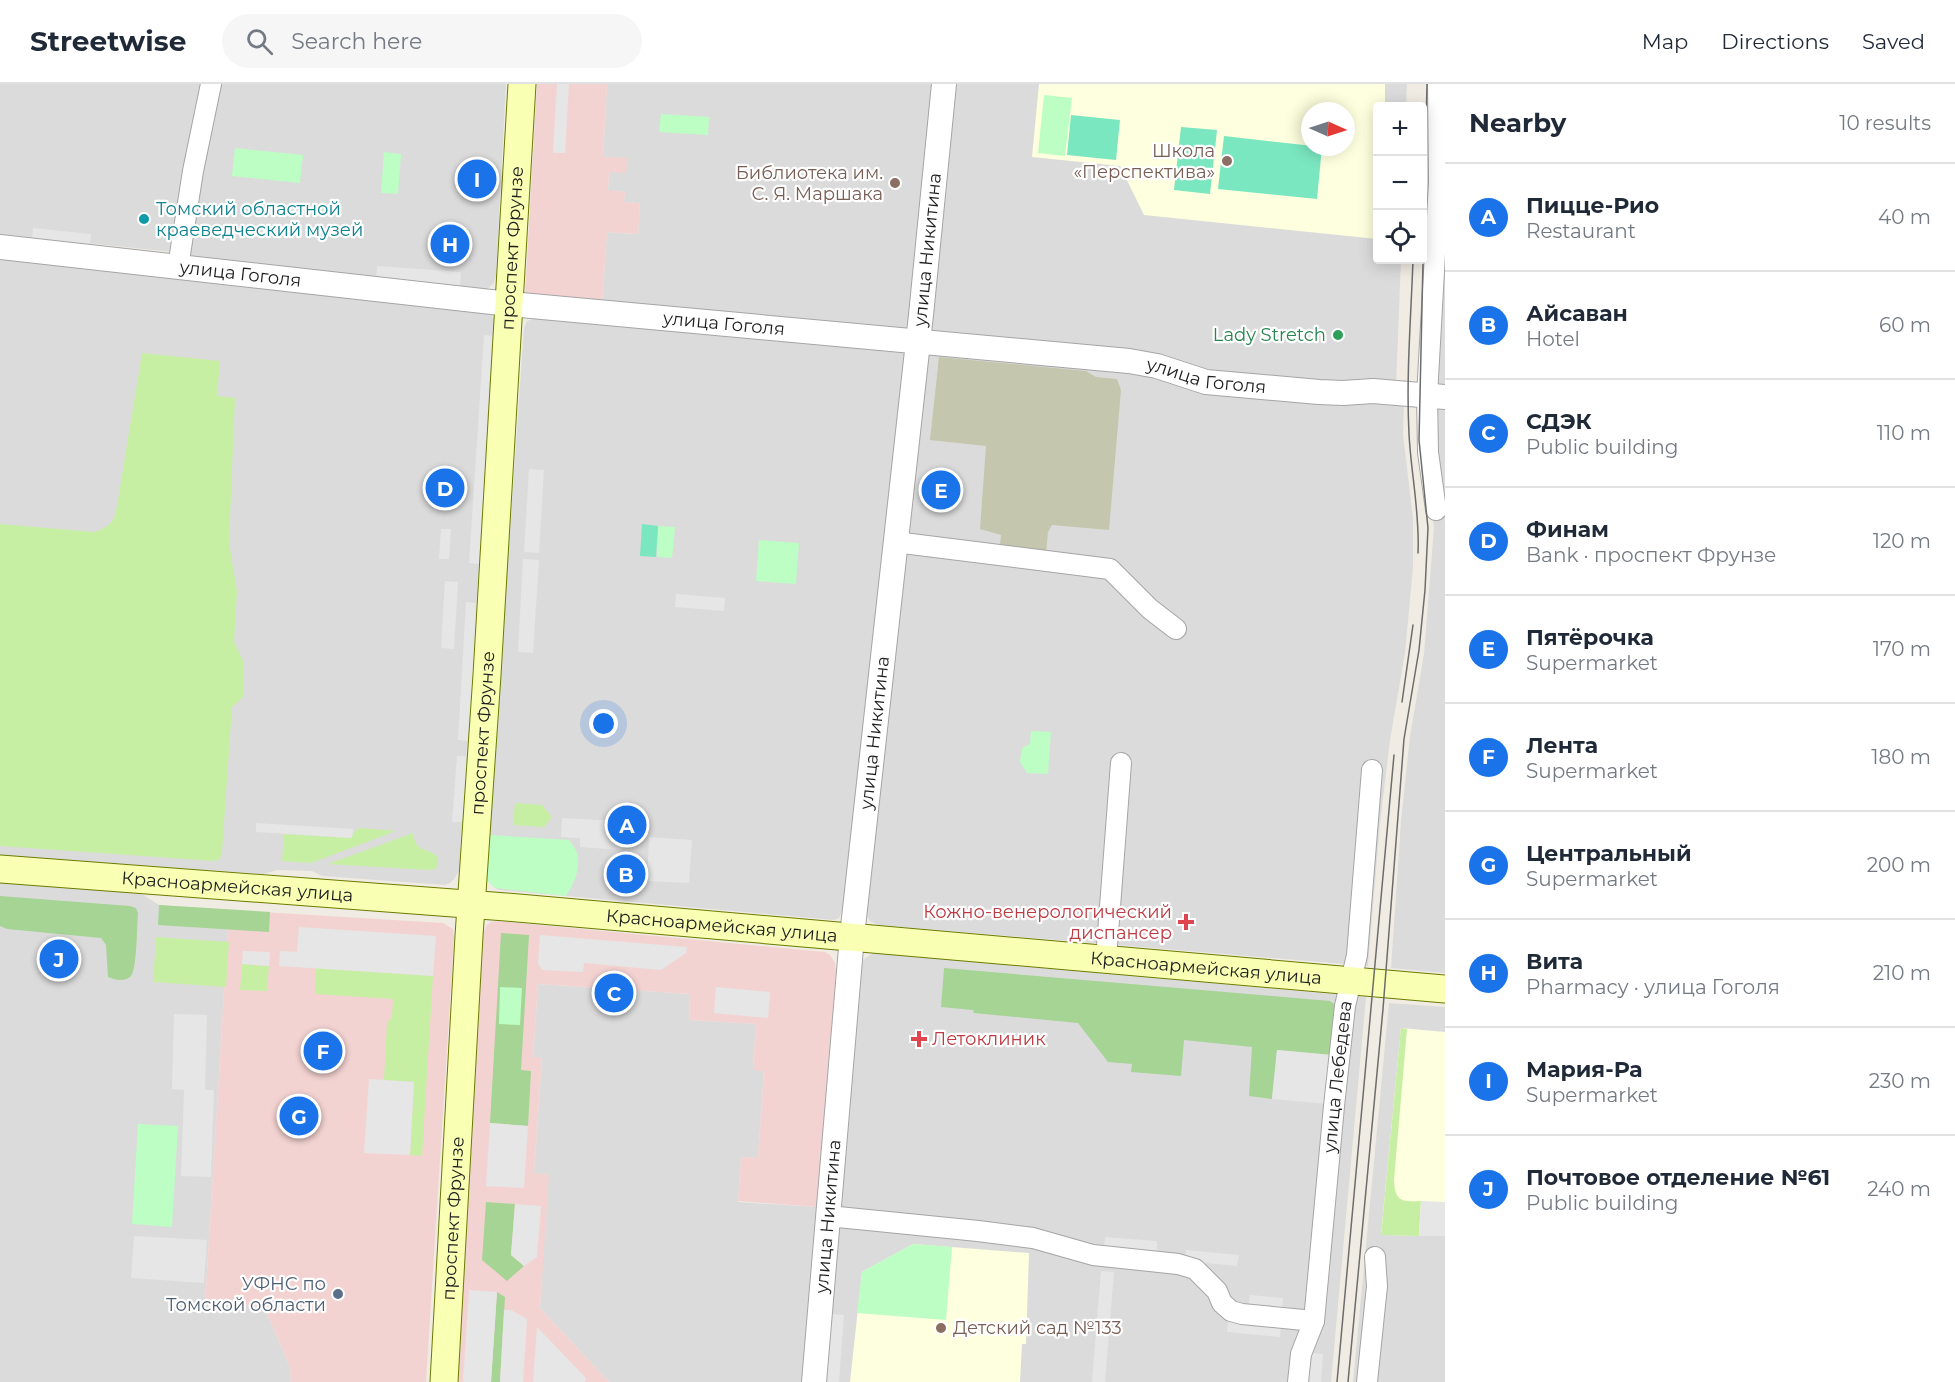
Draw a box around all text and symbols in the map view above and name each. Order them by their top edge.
search box [222,14,642,68]
text: Streetwise [30,24,186,58]
icon: search [243,25,276,58]
text: Search here [291,28,422,55]
text: Map [1642,29,1688,54]
text: Directions [1721,29,1829,54]
text: Saved [1862,29,1925,54]
north arrow [1301,102,1355,156]
map controls [1373,102,1427,264]
button: + [1373,102,1427,156]
text: Nearby [1469,107,1566,139]
text: 10 results [1839,111,1931,135]
place label: Школа «Перспектива» [1074,140,1215,183]
marker: Школа «Перспектива» [1220,154,1234,168]
pin: I [458,156,496,202]
button: − [1373,156,1427,210]
place label: Библиотека им. С. Я. Маршака [736,162,883,205]
street label: проспект Фрунзе [496,165,528,331]
street label: улица Никитина [909,172,946,329]
marker: Библиотека им. С. Я. Маршака [888,176,902,190]
text: Пицце-Рио [1526,192,1659,219]
place label: Томский областной краеведческий музей [156,198,363,241]
text: A [1481,205,1496,229]
text: 40 m [1878,205,1931,229]
button: locate [1373,210,1427,264]
marker: Томский областной краеведческий музей [137,212,151,226]
text: Restaurant [1526,219,1636,243]
pin: H [430,222,470,266]
street label: улица Гоголя [177,256,303,292]
text: Айсаван [1526,300,1628,327]
street label: улица Гоголя [661,307,786,340]
text: B [1481,313,1496,337]
text: 60 m [1879,313,1931,337]
place label: Lady Stretch [1213,324,1326,346]
text: Hotel [1526,327,1580,351]
marker: Lady Stretch [1331,328,1345,342]
street label: улица Гоголя [1144,353,1267,398]
text: СДЭК [1526,408,1592,435]
text: C [1481,421,1496,445]
text: 110 m [1877,421,1931,445]
text: Public building [1526,435,1679,459]
pin: D [426,466,464,510]
pin: E [922,468,960,512]
text: Финам [1526,516,1609,543]
text: D [1480,529,1497,553]
text: 120 m [1873,529,1931,553]
text: Bank · проспект Фрунзе [1526,543,1776,567]
text: Пятёрочка [1526,624,1654,651]
text: E [1482,637,1495,661]
text: 170 m [1873,637,1931,661]
street label: проспект Фрунзе [466,651,499,816]
text: Supermarket [1526,651,1658,675]
street label: улица Никитина [855,655,894,812]
your location [589,709,618,738]
text: Лента [1526,732,1598,759]
text: F [1482,745,1495,769]
text: 180 m [1871,745,1931,769]
text: Supermarket [1526,759,1658,783]
pin: A [608,802,646,848]
text: Центральный [1526,840,1692,867]
pin: B [606,852,646,896]
text: G [1481,853,1496,877]
text: 200 m [1867,853,1931,877]
street label: Красноармейская улица [121,867,354,906]
text: Supermarket [1526,867,1658,891]
place label: Кожно-венерологический диспансер [923,901,1172,944]
street label: Красноармейская улица [605,905,838,947]
marker: Кожно-венерологический диспансер [1177,913,1195,931]
pin: J [40,936,78,982]
street label: Красноармейская улица [1089,947,1323,989]
text: Вита [1526,948,1583,975]
text: H [1480,961,1497,985]
text: 210 m [1873,961,1931,985]
pin: C [594,970,634,1016]
text: Pharmacy · улица Гоголя [1526,975,1780,999]
street label: улица Лебедева [1319,998,1357,1155]
pin: F [304,1028,342,1074]
place label: Летоклиник [932,1028,1046,1050]
marker: Летоклиник [910,1030,928,1048]
text: Мария-Ра [1526,1056,1643,1083]
text: I [1485,1069,1492,1093]
text: 230 m [1869,1069,1931,1093]
text: Supermarket [1526,1083,1658,1107]
pin: G [280,1094,318,1138]
street label: проспект Фрунзе [438,1136,469,1301]
street label: улица Никитина [810,1139,846,1296]
text: Почтовое отделение №61 [1526,1164,1830,1191]
text: J [1483,1177,1494,1201]
text: 240 m [1867,1177,1931,1201]
text: Public building [1526,1191,1679,1215]
place label: УФНС по Томской области [166,1273,326,1316]
marker: УФНС по Томской области [331,1287,345,1301]
place label: Детский сад №133 [953,1317,1122,1339]
marker: Детский сад №133 [934,1321,948,1335]

